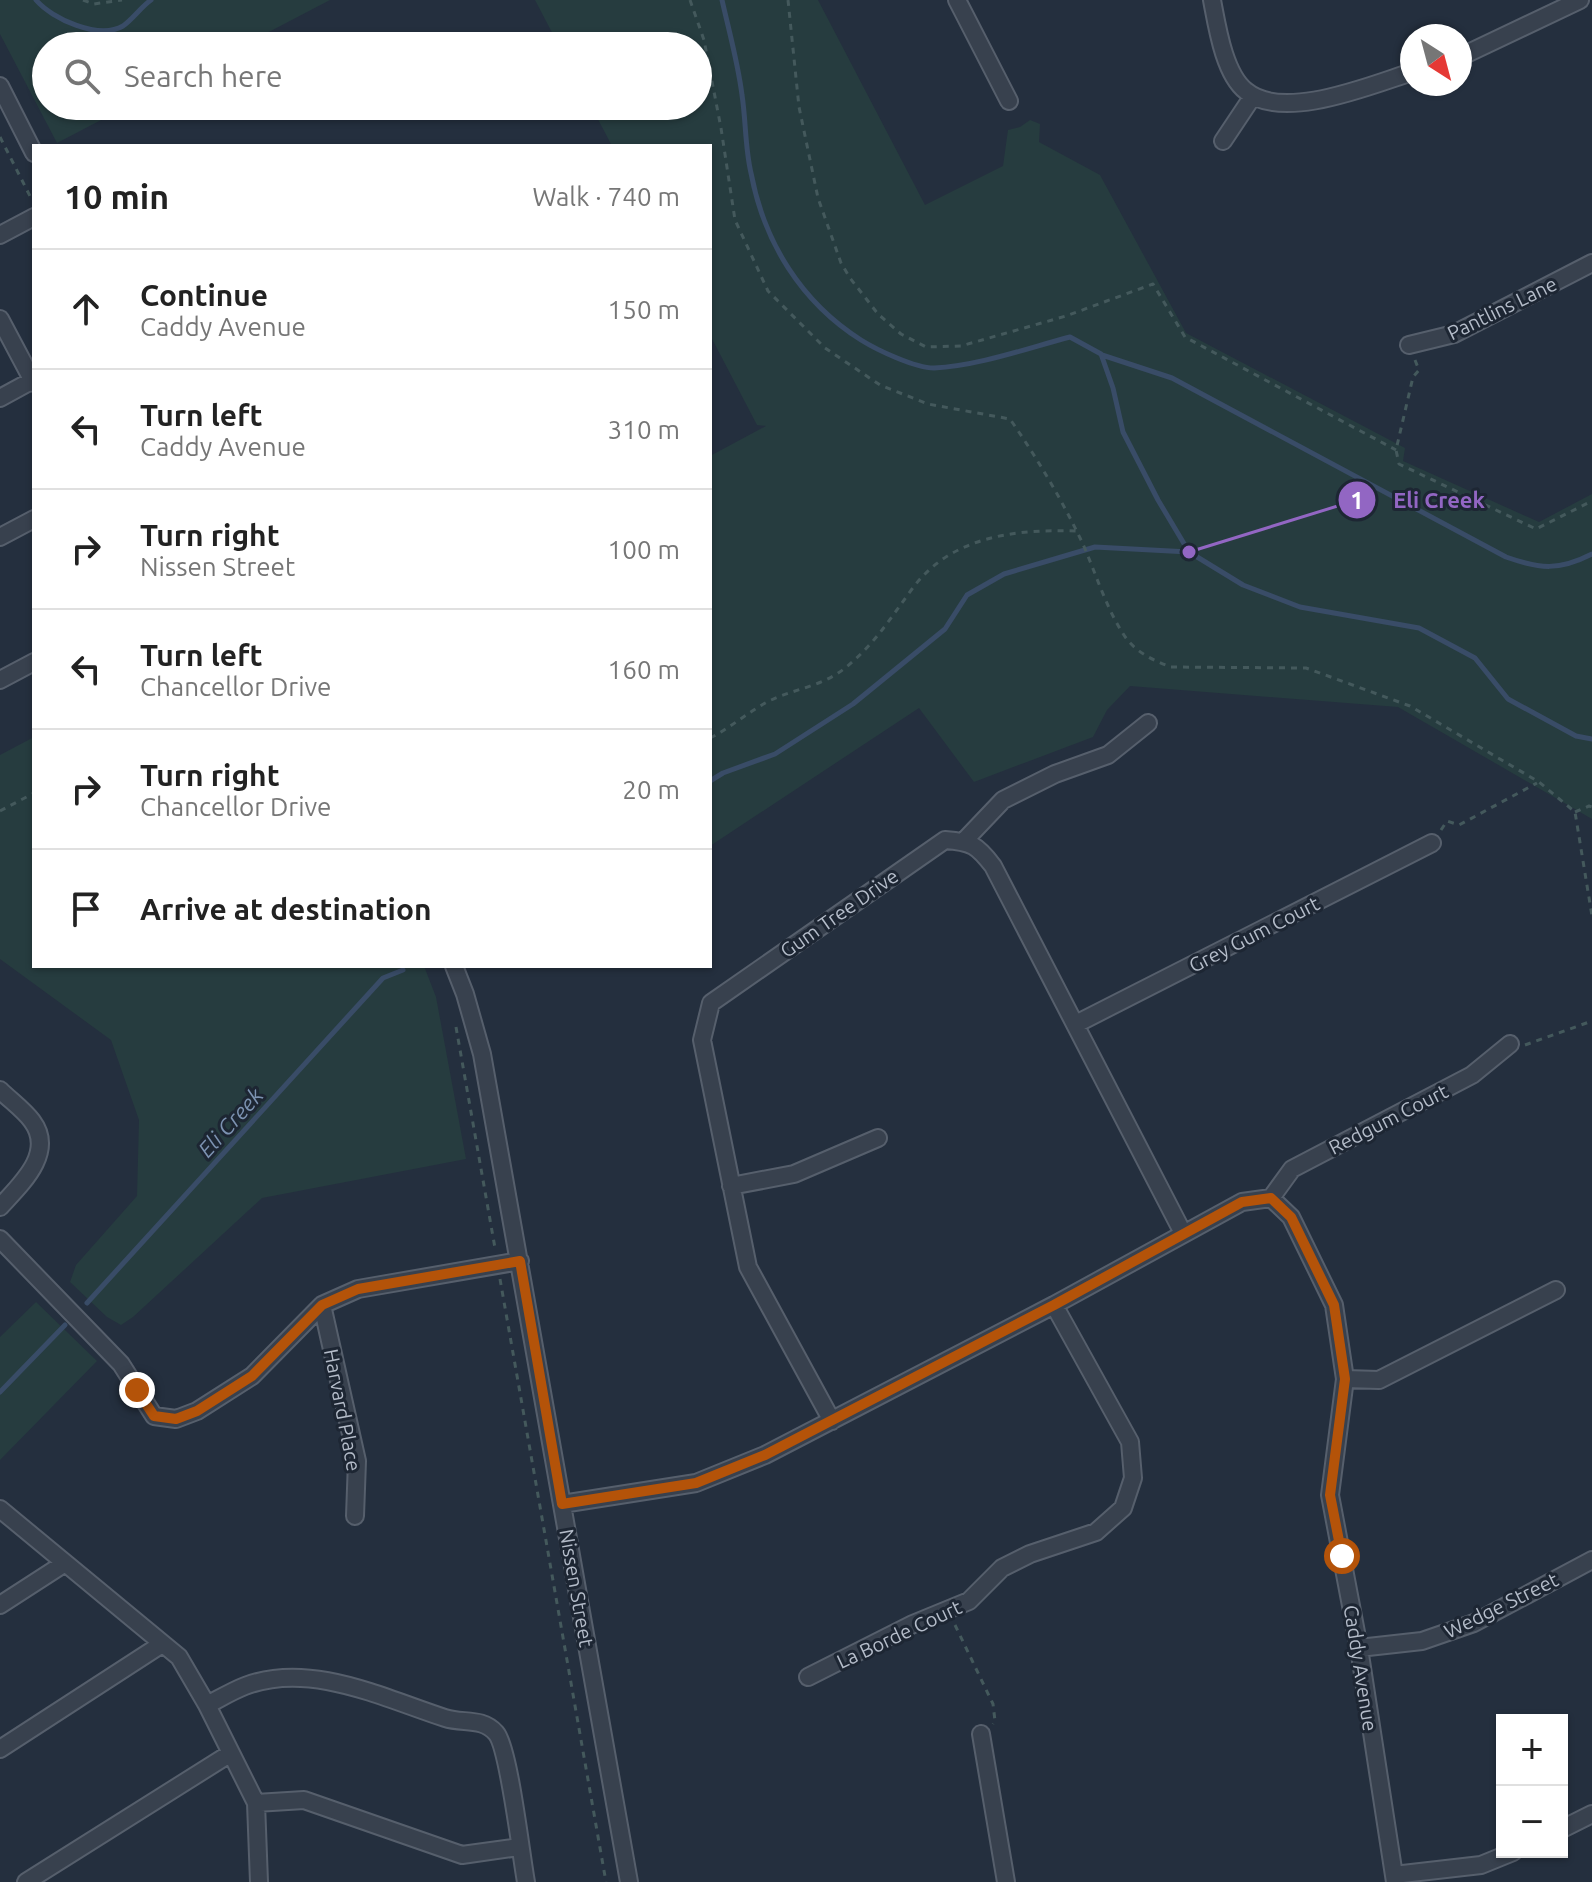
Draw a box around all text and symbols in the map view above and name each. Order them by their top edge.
north arrow [1400,24,1472,96]
search box [32,32,712,120]
icon: search [60,54,104,98]
text: Search here [124,59,283,93]
text: 10 min [64,177,169,215]
text: Walk · 740 m [532,182,680,211]
street label: Pantlins Lane [1443,272,1561,344]
text: Continue [140,278,268,312]
icon: ahead [64,287,108,331]
text: 150 m [608,295,680,324]
text: Caddy Avenue [140,312,306,341]
text: Turn left [140,398,262,432]
icon: left [64,407,108,451]
text: 310 m [608,415,680,444]
text: Caddy Avenue [140,432,306,461]
callout: Eli Creek [1337,477,1501,523]
text: 1 [1350,487,1364,514]
text: Eli Creek [1393,487,1486,512]
text: Turn right [140,518,280,552]
icon: right [64,527,108,571]
text: 100 m [608,535,680,564]
text: Nissen Street [140,552,295,581]
text: Turn left [140,638,262,672]
icon: left [64,647,108,691]
text: 160 m [608,655,680,684]
text: Chancellor Drive [140,672,331,701]
text: Turn right [140,758,280,792]
icon: right [64,767,108,811]
text: 20 m [622,775,680,804]
text: Chancellor Drive [140,792,331,821]
street label: Gum Tree Drive [776,864,902,962]
icon: arrive [64,887,108,931]
street label: Grey Gum Court [1185,891,1323,977]
text: Arrive at destination [140,892,432,926]
street label: Redgum Court [1325,1079,1452,1159]
water label: Eli Creek [192,1082,268,1162]
street label: Harvard Place [320,1347,366,1473]
route end [119,1372,155,1408]
street label: Nissen Street [555,1527,599,1649]
route start [1324,1538,1360,1574]
street label: Wedge Street [1440,1567,1562,1642]
street label: La Borde Court [833,1595,965,1673]
street label: Caddy Avenue [1340,1603,1382,1733]
map controls [1496,1714,1568,1858]
button: + [1496,1714,1568,1786]
button: − [1496,1786,1568,1858]

